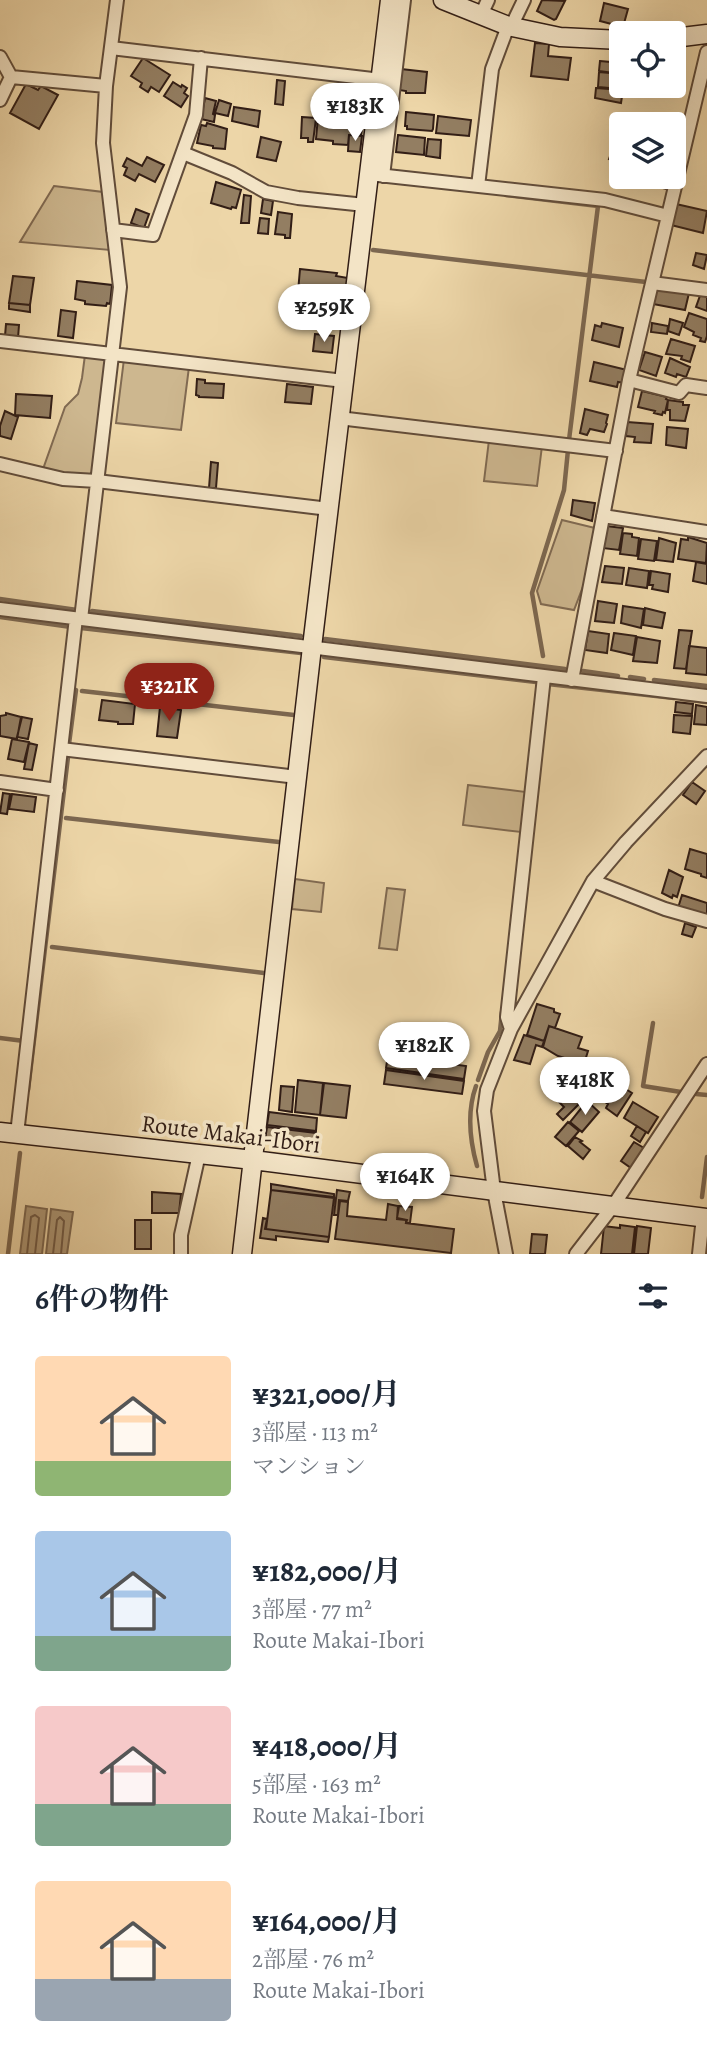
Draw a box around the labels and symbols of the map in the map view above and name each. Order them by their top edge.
pin: ¥183K [306,83,404,143]
pin: ¥259K [275,284,373,344]
pin: ¥321K [120,664,218,723]
pin: ¥182K [375,1023,473,1082]
pin: ¥418K [536,1058,634,1117]
street label: Route Makai-Ibori [140,1107,322,1161]
pin: ¥164K [356,1154,454,1213]

